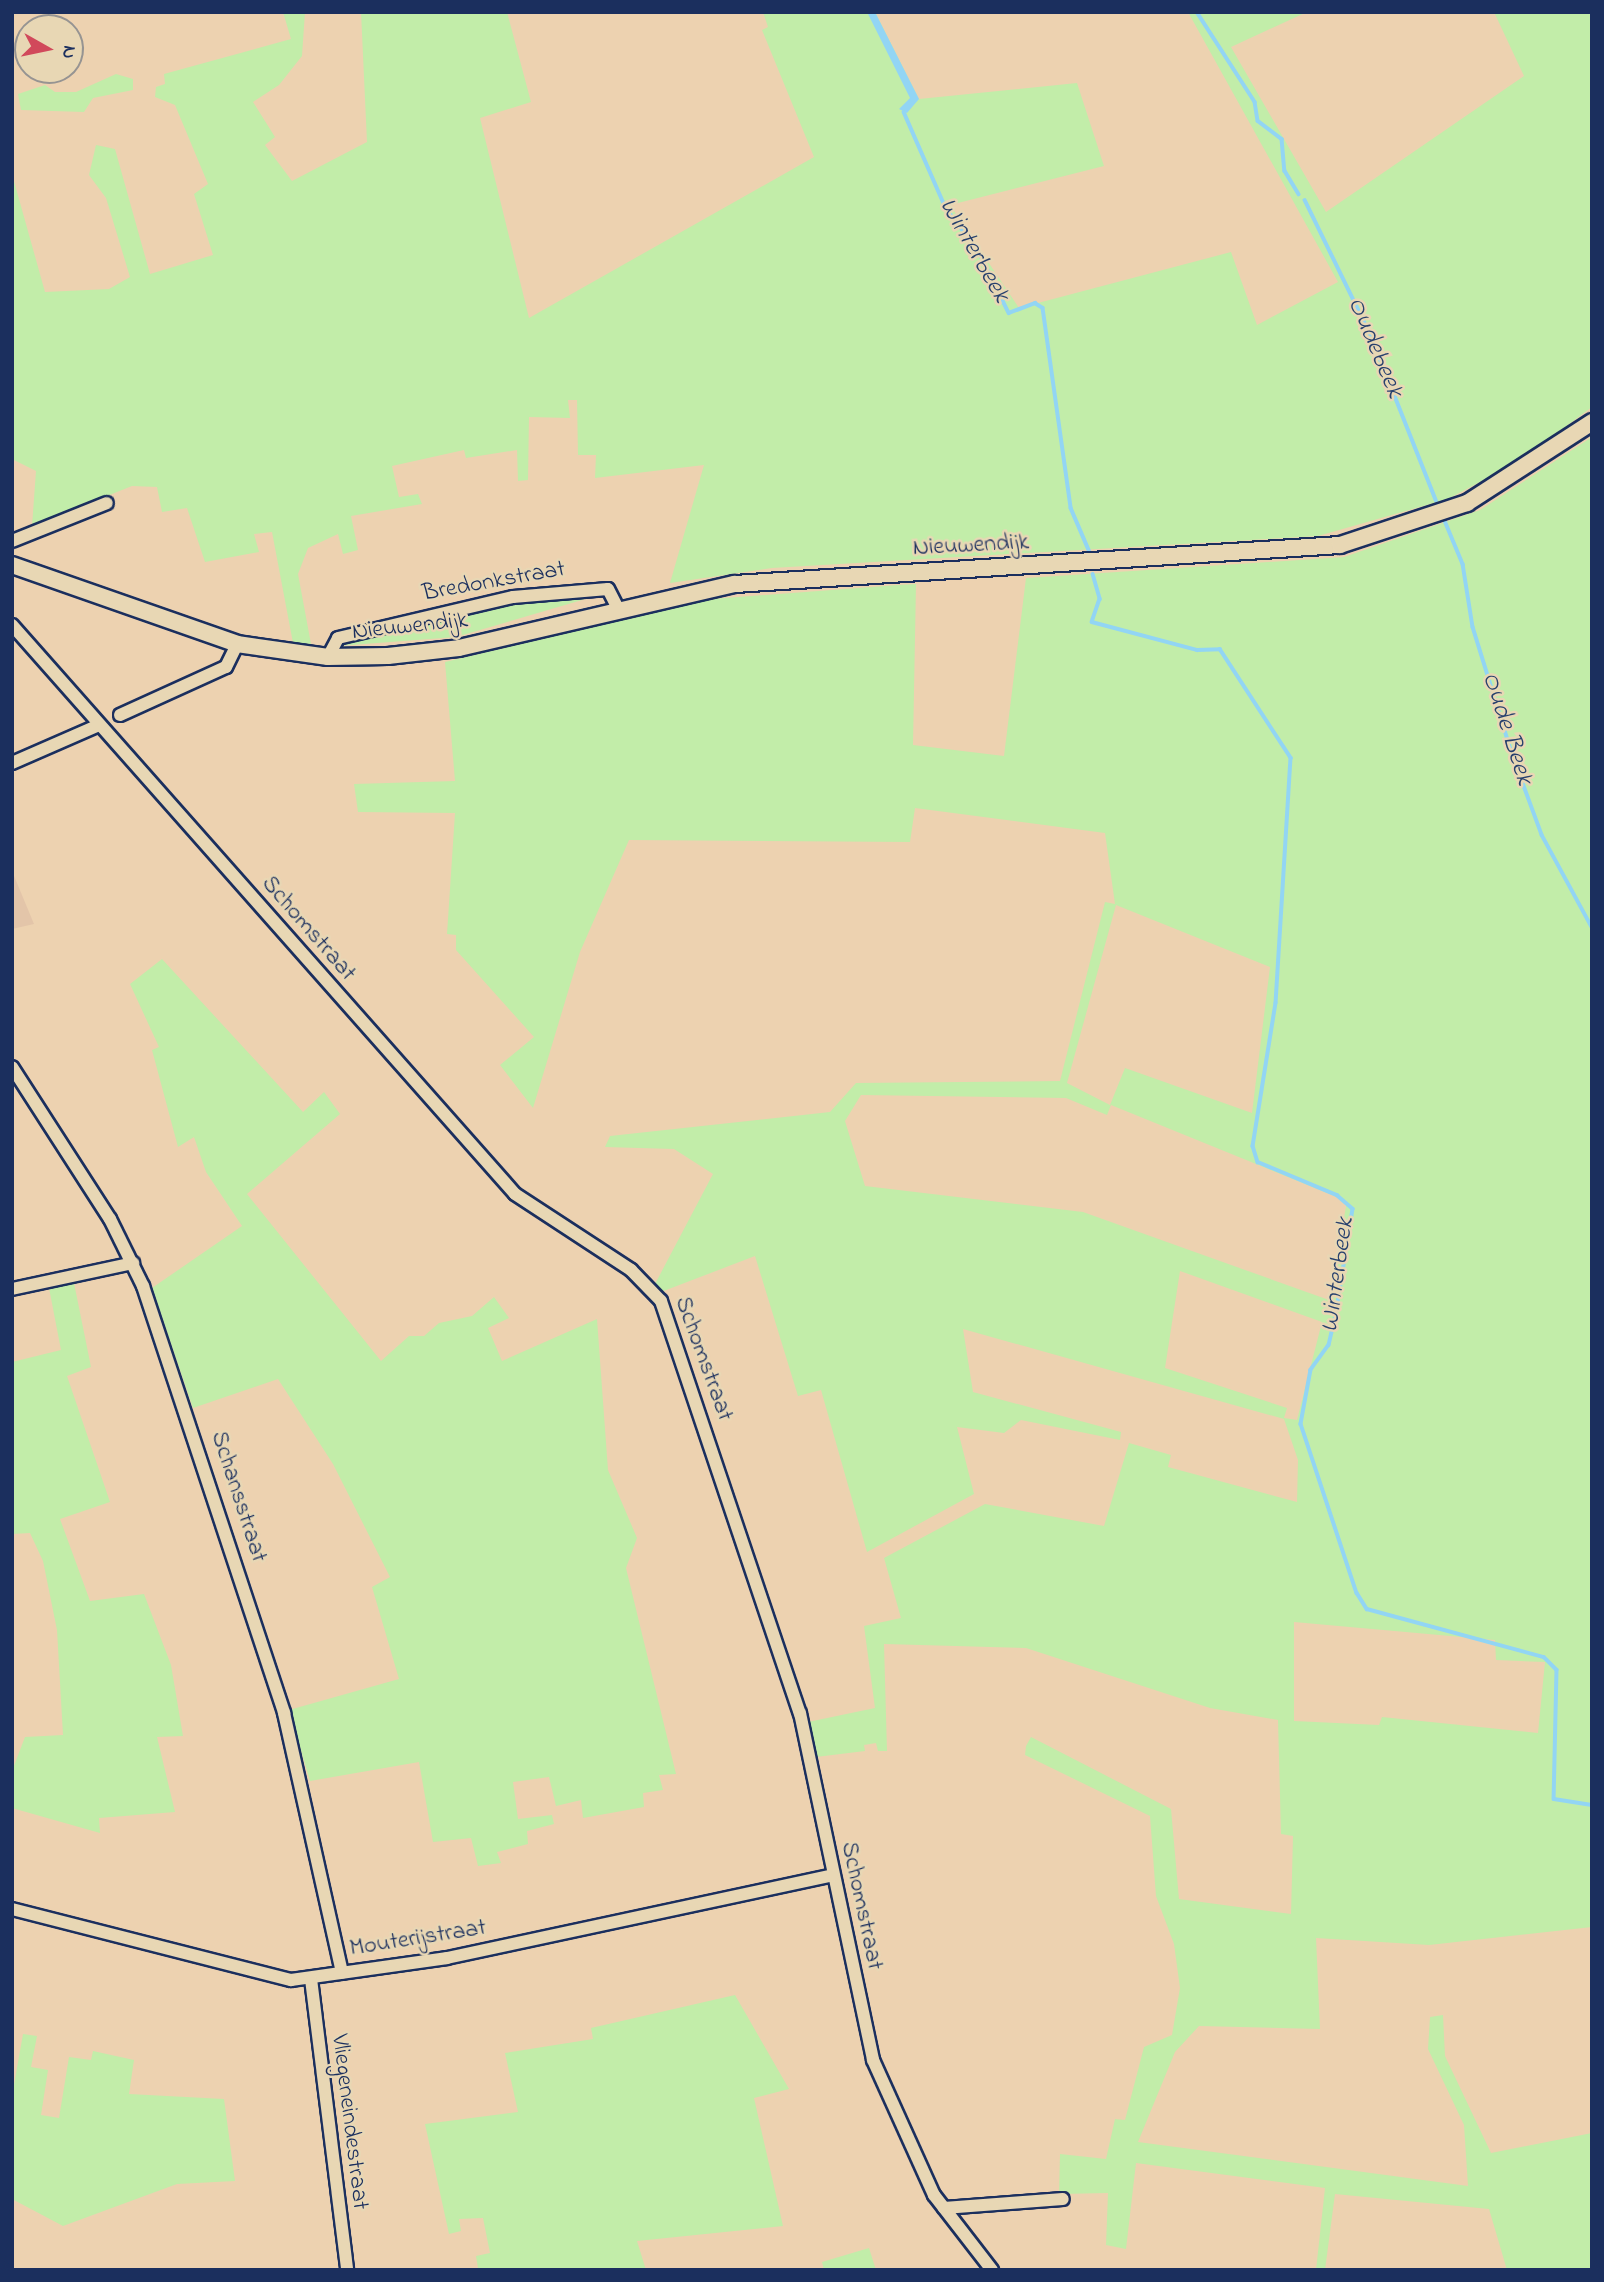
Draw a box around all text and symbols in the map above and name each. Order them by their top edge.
north arrow [14,14,84,84]
text: N [54,44,83,60]
water label: Winterbeek [931,193,1015,309]
water label: Oudebeek [1339,293,1409,403]
street label: Nieuwendijk [912,529,1030,563]
street label: Bredonkstraat [420,555,568,609]
street label: Nieuwendijk [351,607,469,647]
water label: Oude Beek [1473,669,1539,789]
street label: Schomstraat [254,870,362,988]
water label: Winterbeek [1315,1215,1363,1335]
street label: Schomstraat [667,1293,739,1425]
street label: Schansstraat [203,1428,273,1566]
street label: Schomstraat [833,1839,889,1973]
street label: Mouterijstraat [348,1914,488,1964]
street label: Vliegeneindestraat [324,2033,374,2211]

